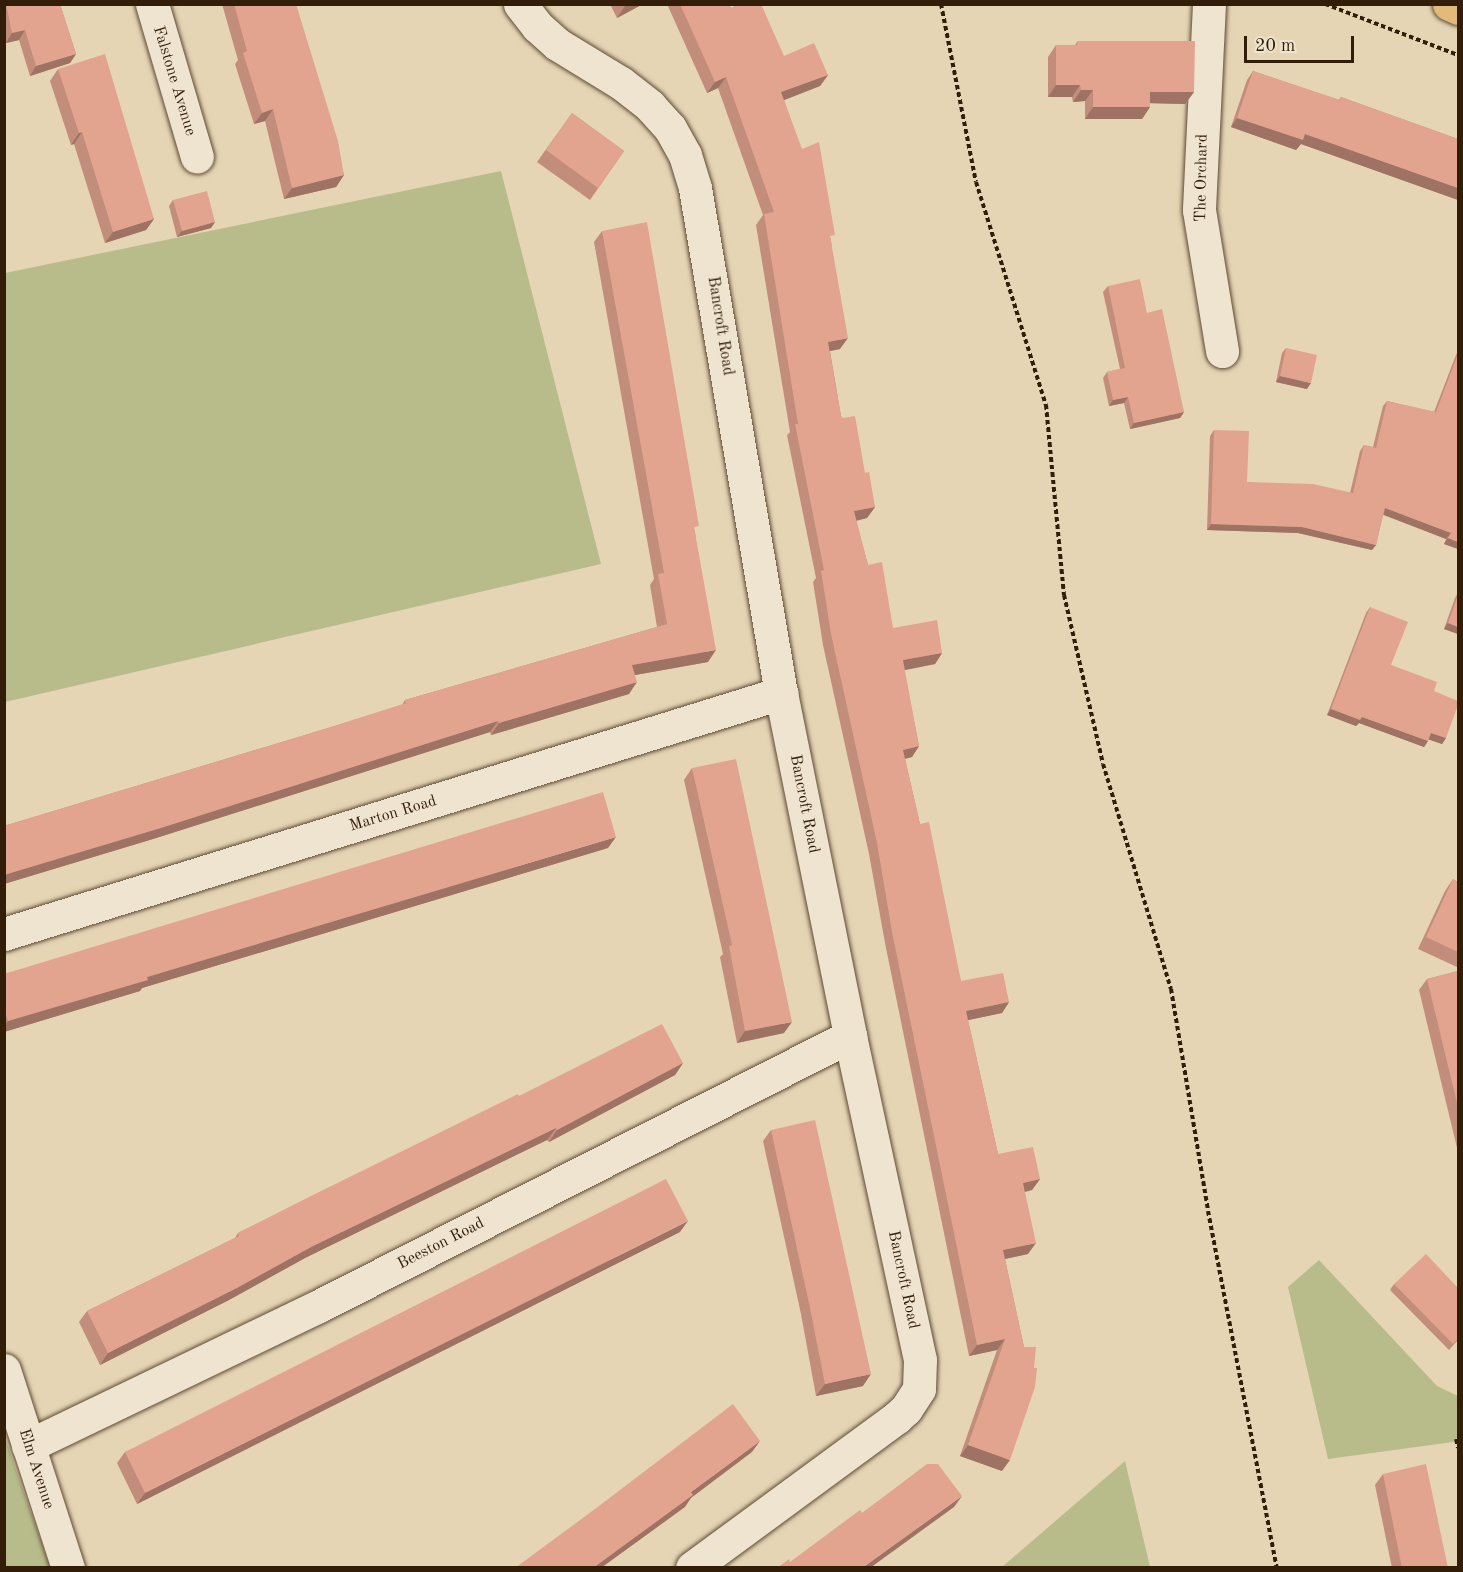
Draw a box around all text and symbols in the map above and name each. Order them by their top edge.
street label: Falstone Avenue [148,24,200,138]
scale bar [1247,24,1356,62]
text: 20 m [1255,37,1295,55]
street label: The Orchard [1192,134,1212,222]
street label: Bancroft Road [703,275,737,377]
street label: Bancroft Road [785,753,823,855]
street label: Marton Road [347,792,439,836]
street label: Beeston Road [394,1214,488,1274]
street label: Bancroft Road [883,1229,923,1331]
street label: Elm Avenue [14,1426,58,1512]

